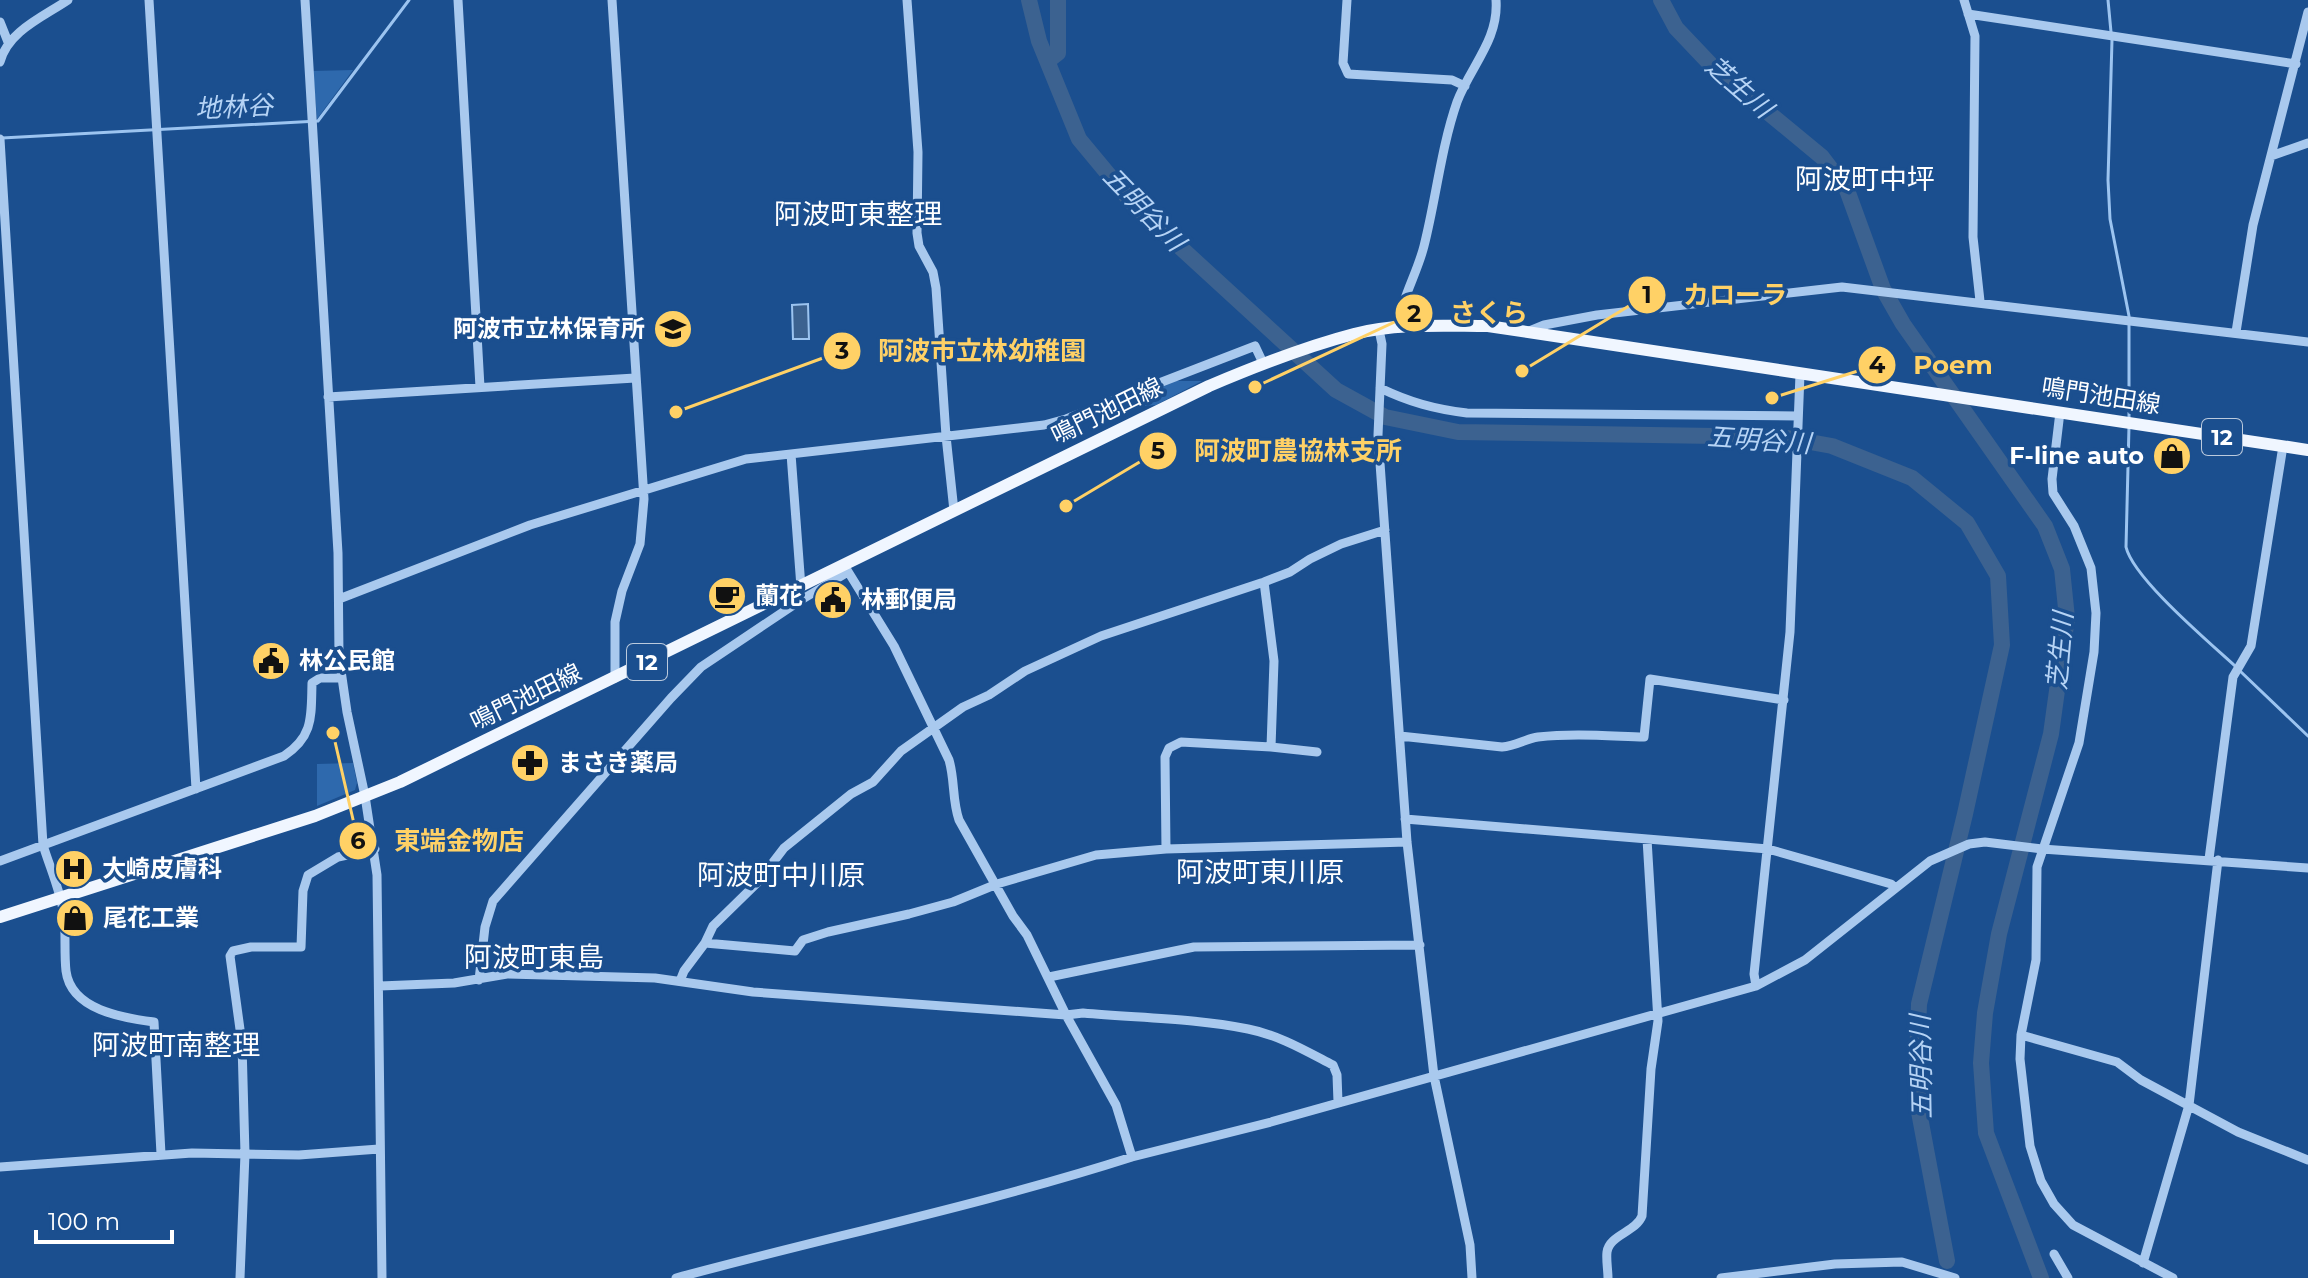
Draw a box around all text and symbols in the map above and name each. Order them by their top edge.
water label: 芝生川 [1699,49,1781,127]
water label: 地林谷 [194,89,276,125]
water label: 五明谷川 [1096,160,1194,260]
district label: 阿波町中坪 [1795,162,1935,196]
district label: 阿波町東整理 [774,197,942,231]
callout: カローラ [1627,270,1803,320]
text: カローラ [1683,279,1787,311]
text: 1 [1642,280,1652,309]
callout: さくら [1394,288,1544,338]
text: さくら [1450,297,1528,329]
text: 2 [1407,299,1421,328]
school or university icon: 阿波市立林保育所 [652,308,694,350]
place label: 阿波市立林保育所 [453,314,645,343]
callout: 阿波市立林幼稚園 [822,326,1102,376]
text: 阿波市立林幼稚園 [878,335,1086,367]
text: 3 [834,336,849,365]
callout: Poem [1857,340,2009,390]
text: Poem [1913,349,1993,381]
text: 4 [1869,350,1886,379]
street label: 鳴門池田線 [1046,371,1167,450]
street label: 鳴門池田線 [2040,372,2163,419]
road number: 12 [2202,419,2242,455]
water label: 五明谷川 [1706,420,1815,460]
callout: 阿波町農協林支所 [1138,426,1418,476]
text: 阿波町農協林支所 [1194,435,1402,467]
shop icon: F-line auto [2151,435,2193,477]
text: 5 [1151,436,1165,465]
place label: F-line auto [2009,441,2144,470]
cafe icon: 蘭花 [706,575,748,617]
public building icon: 林郵便局 [812,579,854,621]
place label: 蘭花 [755,581,803,610]
place label: 林郵便局 [861,585,957,614]
water label: 芝生川 [2041,608,2080,691]
public building icon: 林公民館 [250,640,292,682]
road number: 12 [627,644,667,680]
place label: 林公民館 [299,646,395,675]
street label: 鳴門池田線 [465,657,586,736]
pharmacy icon: まさき薬局 [509,742,551,784]
place label: まさき薬局 [558,748,678,777]
callout: 東端金物店 [338,816,540,866]
text: 東端金物店 [394,825,524,857]
text: 6 [350,826,366,855]
hospital icon: 大崎皮膚科 [53,848,95,890]
place label: 大崎皮膚科 [102,854,222,883]
district label: 阿波町東川原 [1176,855,1344,889]
district label: 阿波町中川原 [697,858,865,892]
shop icon: 尾花工業 [54,897,96,939]
place label: 尾花工業 [103,903,199,932]
district label: 阿波町東島 [464,940,604,974]
water label: 五明谷川 [1904,1012,1938,1119]
district label: 阿波町南整理 [92,1028,260,1062]
scale bar [36,1194,172,1244]
text: 100 m [48,1207,120,1236]

